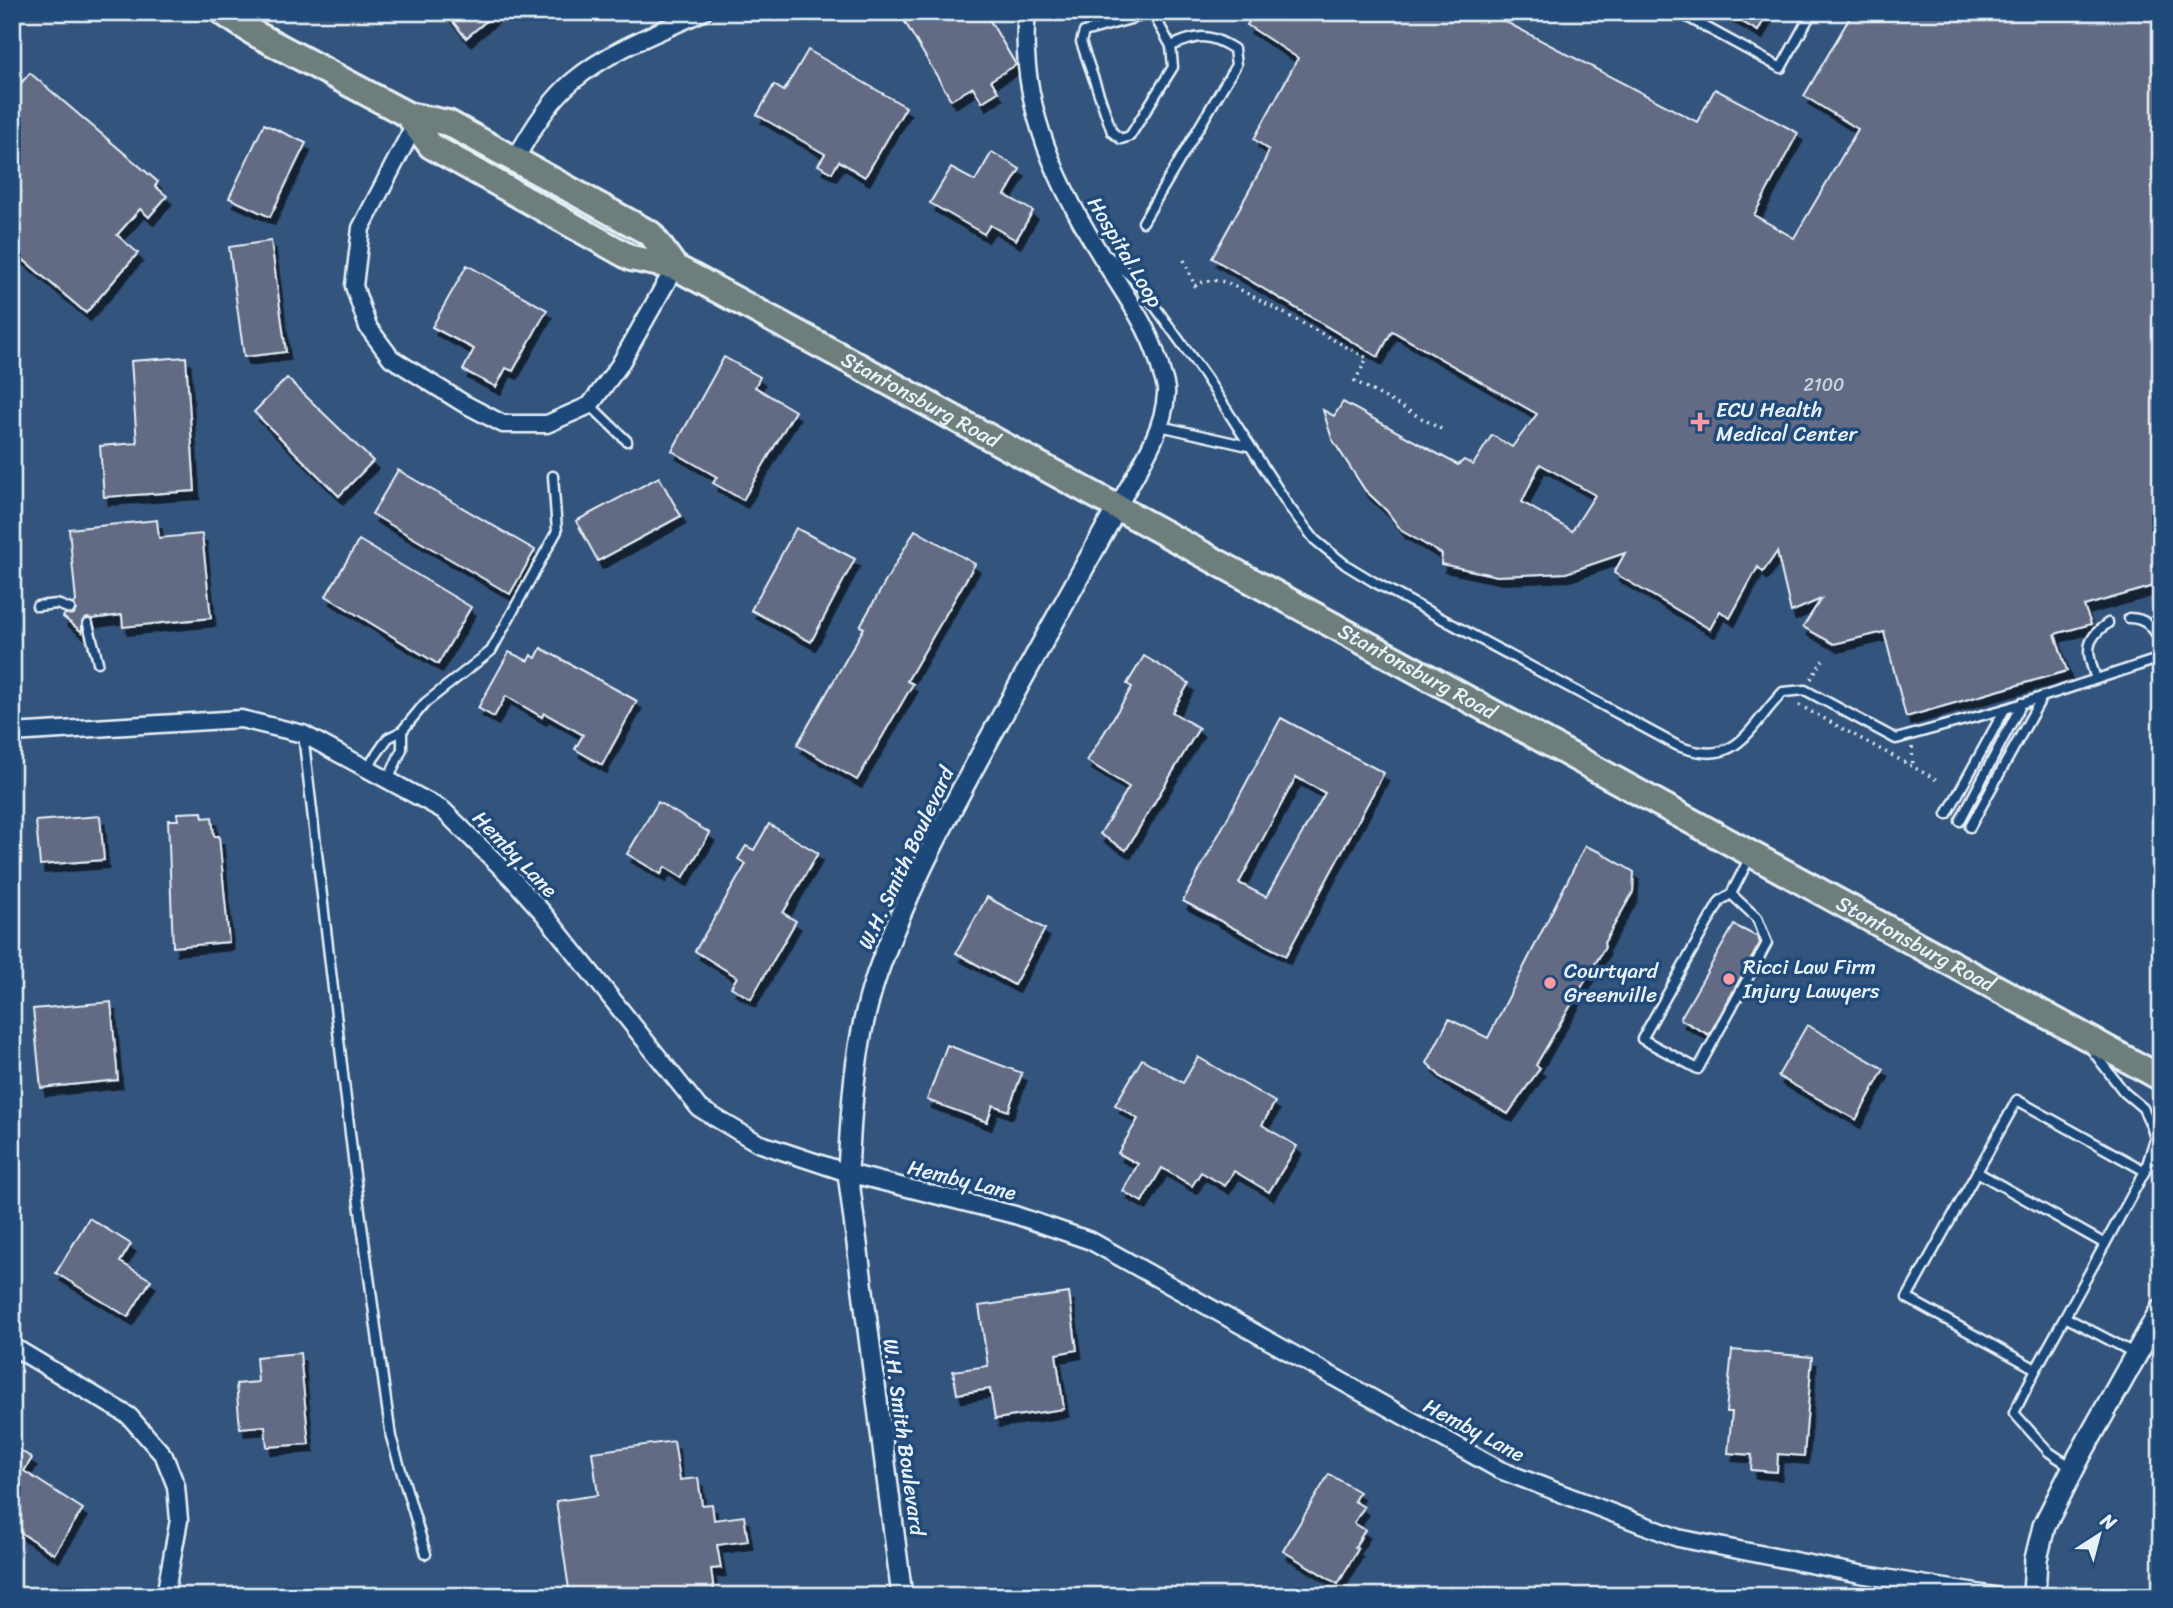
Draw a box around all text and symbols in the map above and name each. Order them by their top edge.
street label: Hospital Loop [1077,189,1173,315]
street label: Stantonsburg Road [834,341,1009,460]
house number: 2100 [1804,369,1844,401]
place label: ECU Health Medical Center [1716,391,1858,453]
marker: ECU Health Medical Center [1690,412,1710,432]
street label: Stantonsburg Road [1331,612,1506,731]
street label: W.H. Smith Boulevard [847,758,966,956]
street label: Hemby Lane [463,801,567,907]
street label: Stantonsburg Road [1829,885,2004,1004]
place label: Ricci Law Firm Injury Lawyers [1742,948,1880,1010]
place label: Courtyard Greenville [1564,952,1660,1014]
marker: Ricci Law Firm Injury Lawyers [1721,971,1737,987]
marker: Courtyard Greenville [1542,975,1558,991]
street label: Hemby Lane [904,1148,1020,1212]
street label: W.H. Smith Boulevard [871,1336,937,1540]
street label: Hemby Lane [1416,1387,1532,1473]
north arrow [2064,1500,2134,1570]
text: N [2093,1504,2124,1539]

